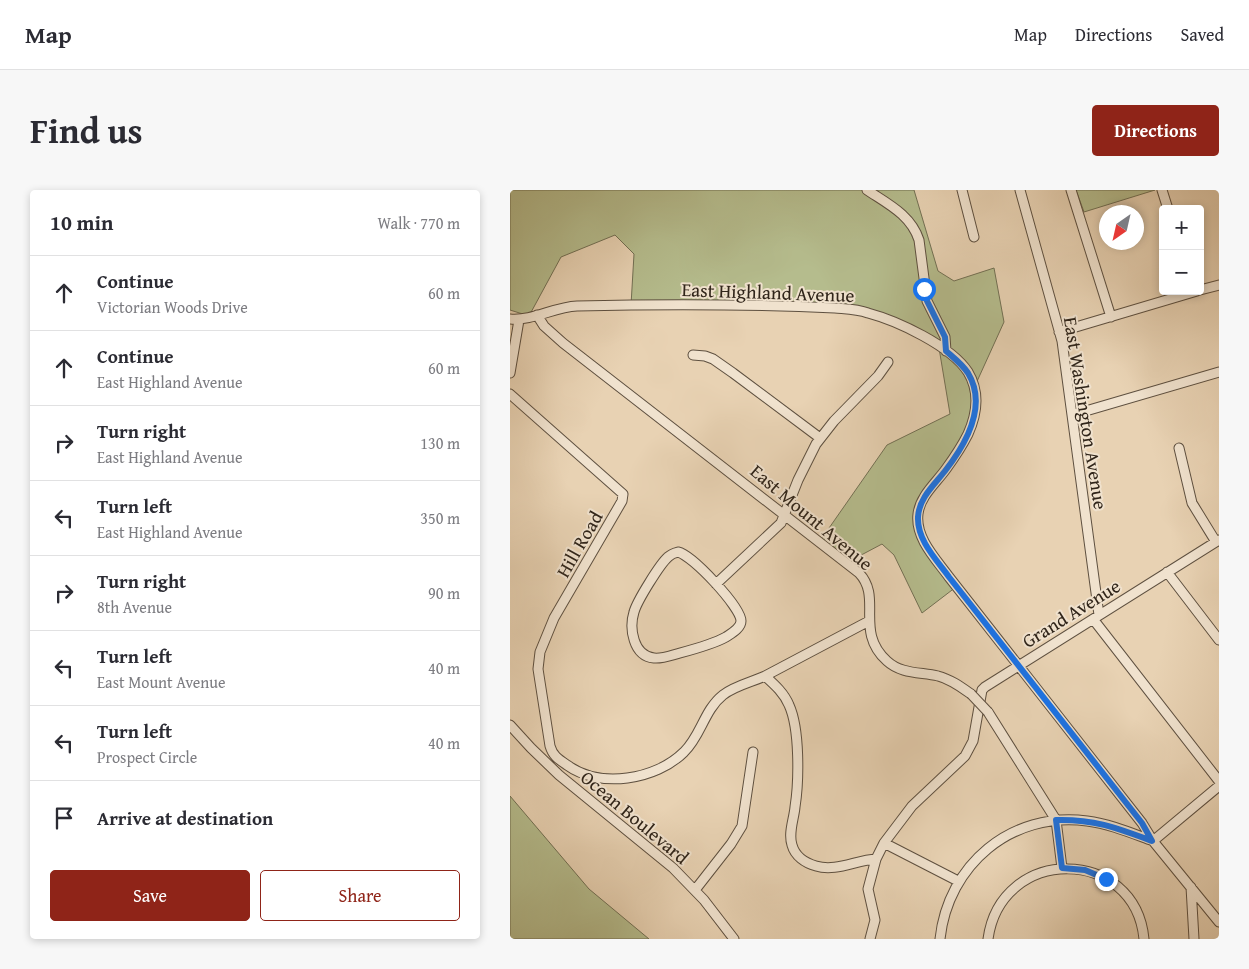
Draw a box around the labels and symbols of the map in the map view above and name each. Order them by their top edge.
north arrow [1099,205,1144,250]
street label: East Highland Avenue [681,275,855,309]
route start [913,278,936,301]
street label: East Washington Avenue [1057,315,1115,511]
street label: East Mount Avenue [745,457,879,577]
street label: Hill Road [549,505,610,582]
street label: Grand Avenue [1016,572,1126,654]
street label: Ocean Boulevard [575,763,696,871]
route end [1095,868,1118,891]

